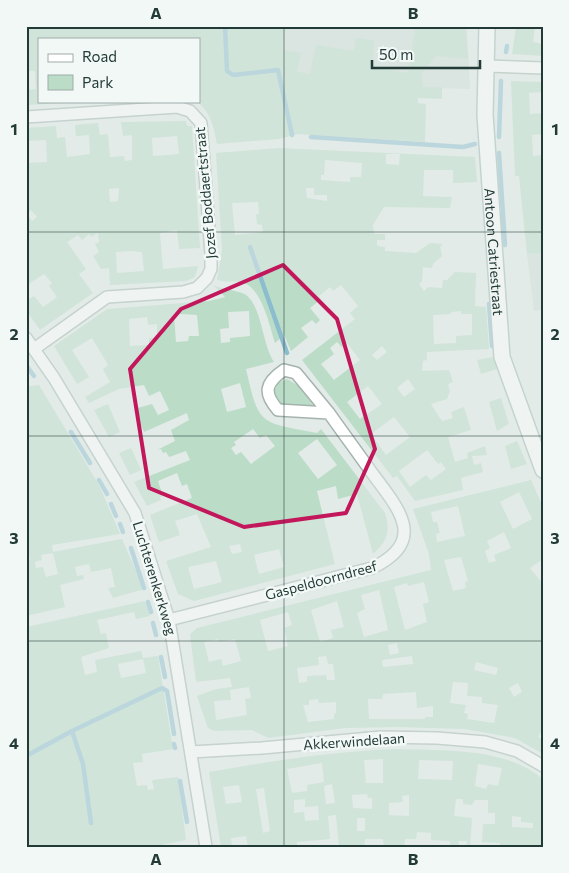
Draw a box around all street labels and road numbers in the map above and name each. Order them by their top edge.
street label: Jozef Boddaertstraat [191,126,219,260]
street label: Antoon Catriestraat [482,187,508,316]
street label: Luchterenkerkweg [130,519,181,637]
street label: Gaspeldoorndreef [263,557,379,603]
street label: Akkerwindelaan [303,729,405,753]

